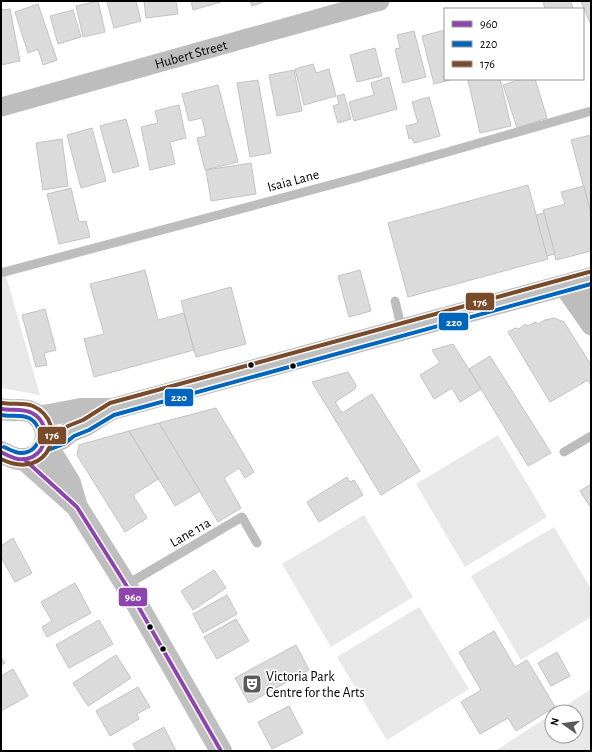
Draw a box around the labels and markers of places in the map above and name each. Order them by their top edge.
unlabelled marker [246,360,256,370]
unlabelled marker [288,361,298,371]
unlabelled marker [145,622,155,632]
unlabelled marker [158,644,168,654]
place label: Victoria Park Centre for the Arts [266,670,365,700]
theatre icon: Victoria Park Centre for the Arts [241,673,263,695]

